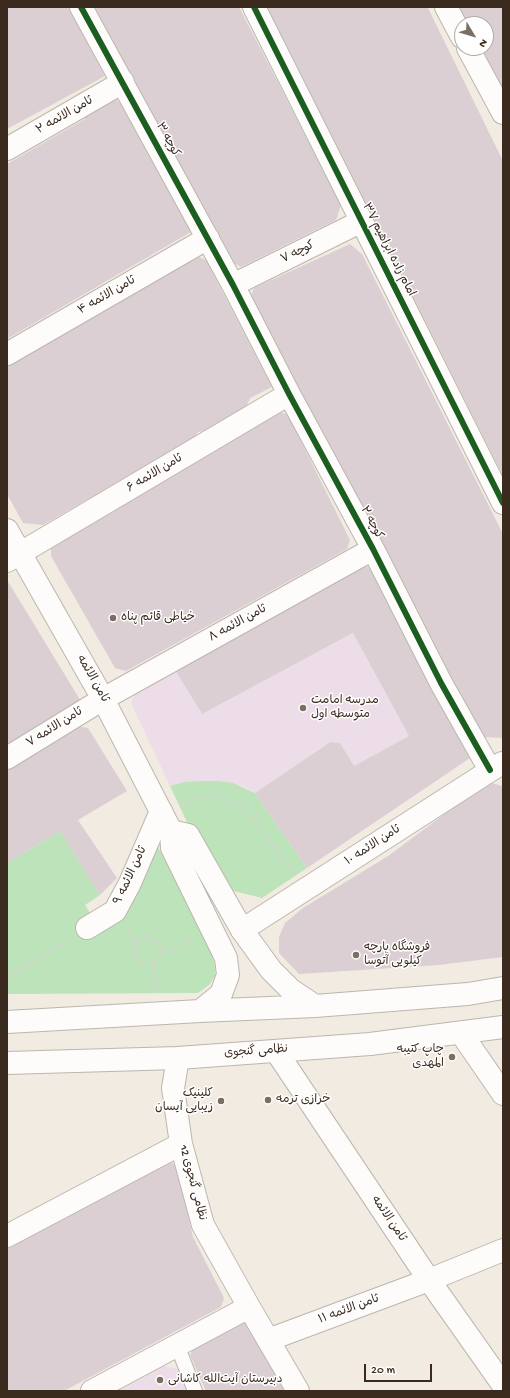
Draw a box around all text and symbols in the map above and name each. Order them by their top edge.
north arrow [454,16,494,56]
text: N [476,36,490,49]
street label: ثامن الائمه ۲ [34,94,96,138]
street label: کوچه ۳ [152,120,182,160]
street label: امام زاده ابراهیم ۳۷ [358,201,418,299]
street label: کوچه ۷ [279,239,317,267]
street label: ثامن الائمه ۴ [76,274,138,318]
street label: ثامن الائمه ۶ [125,452,185,496]
street label: کوچه ۲ [356,504,386,542]
street label: ثامن الائمه ۸ [207,602,269,646]
place label: خیاطی قائم پناه [121,611,195,625]
marker: خیاطی قائم پناه [108,613,118,623]
street label: ثامن الائمه [73,653,111,705]
place label: مدرسه امامت متوسطه اول [311,694,379,722]
marker: مدرسه امامت متوسطه اول [298,703,308,713]
street label: ثامن الائمه ۷ [24,705,86,751]
street label: ثامن الائمه ۱۰ [342,823,404,869]
street label: ثامن الائمه ۹ [111,845,151,907]
place label: فروشگاه پارچه کیلویی آتوسا [364,941,430,969]
marker: فروشگاه پارچه کیلویی آتوسا [351,950,361,960]
street label: نظامی گنجوی [224,1043,288,1061]
place label: چاپ‌ کتیبه المهدی [397,1043,444,1071]
marker: چاپ‌ کتیبه المهدی [447,1052,457,1062]
place label: کلینیک زیبایی آیسان [155,1087,213,1115]
place label: خرازی ترمه [276,1093,331,1107]
marker: خرازی ترمه [263,1095,273,1105]
marker: کلینیک زیبایی آیسان [216,1096,226,1106]
street label: نظامی گنجوی 12 [175,1144,209,1222]
street label: ثامن الائمه [367,1193,409,1245]
street label: ثامن الائمه ۱۱ [317,1292,381,1328]
scale bar [366,1356,434,1382]
text: 20 m [371,1364,395,1378]
place label: دبیرستان آیت‌الله کاشانی [168,1373,283,1387]
marker: دبیرستان آیت‌الله کاشانی [155,1375,165,1385]

